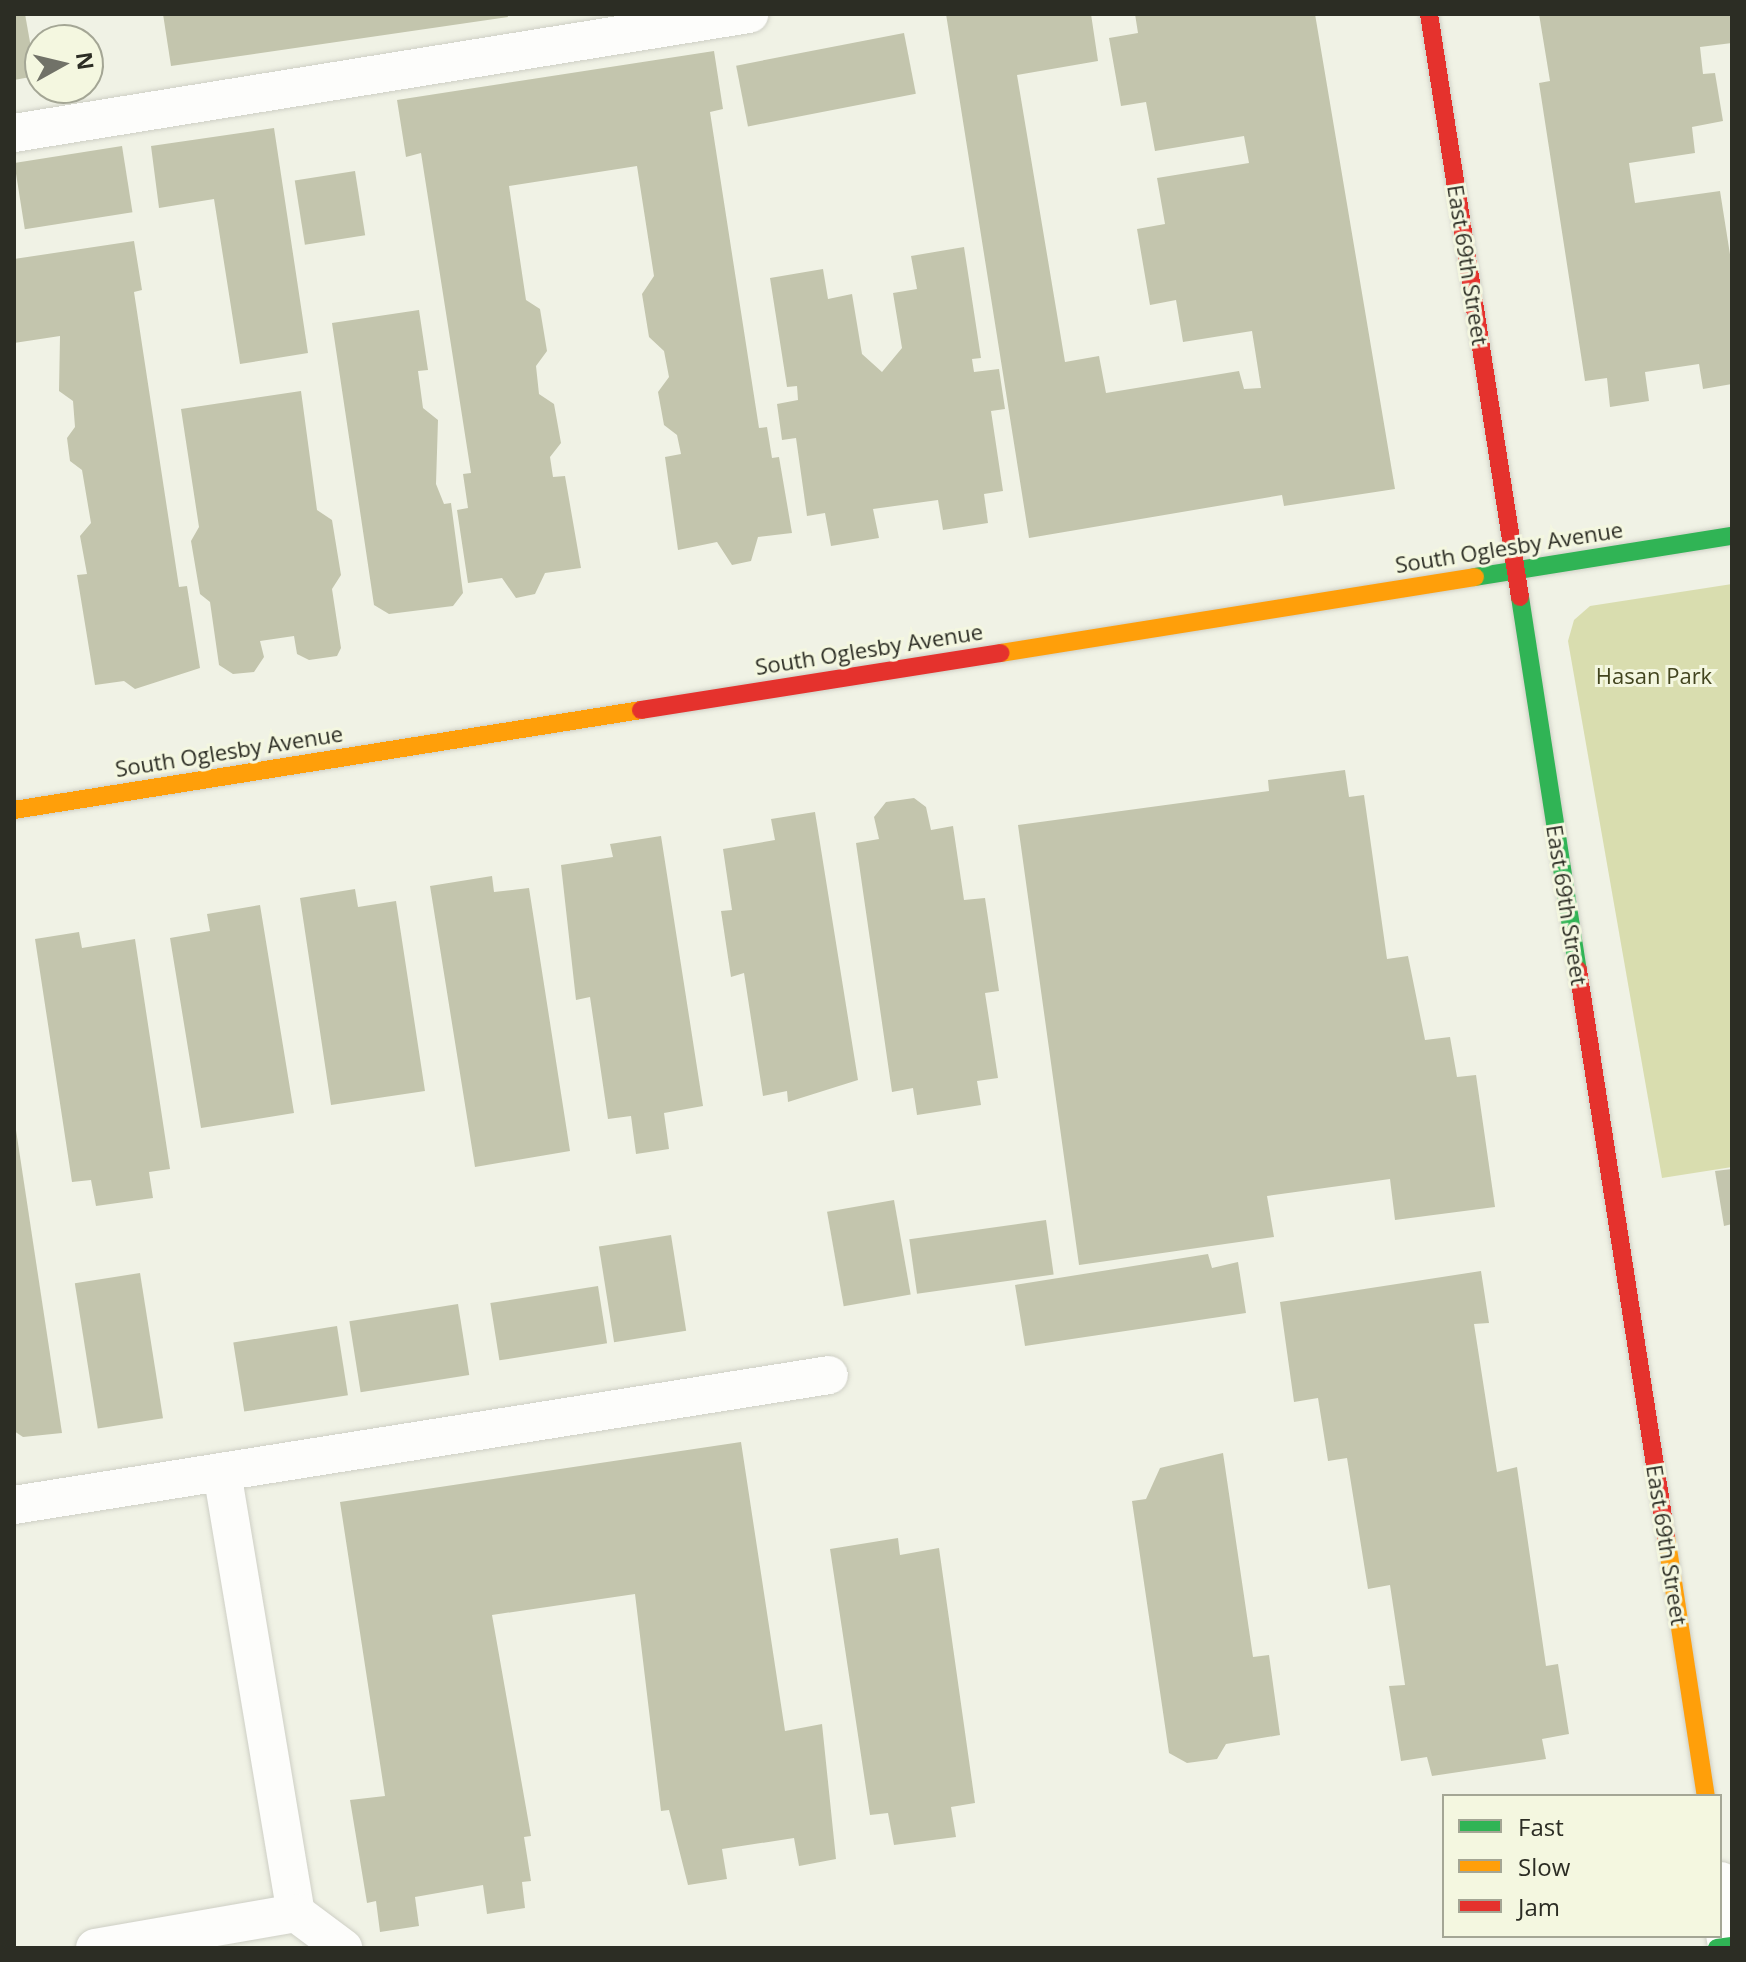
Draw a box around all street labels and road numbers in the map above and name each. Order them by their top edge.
street label: East 69th Street [1442,183,1494,347]
street label: South Oglesby Avenue [1393,516,1625,578]
street label: South Oglesby Avenue [753,618,985,680]
street label: South Oglesby Avenue [113,720,345,782]
street label: East 69th Street [1541,823,1593,987]
street label: East 69th Street [1641,1463,1693,1627]

